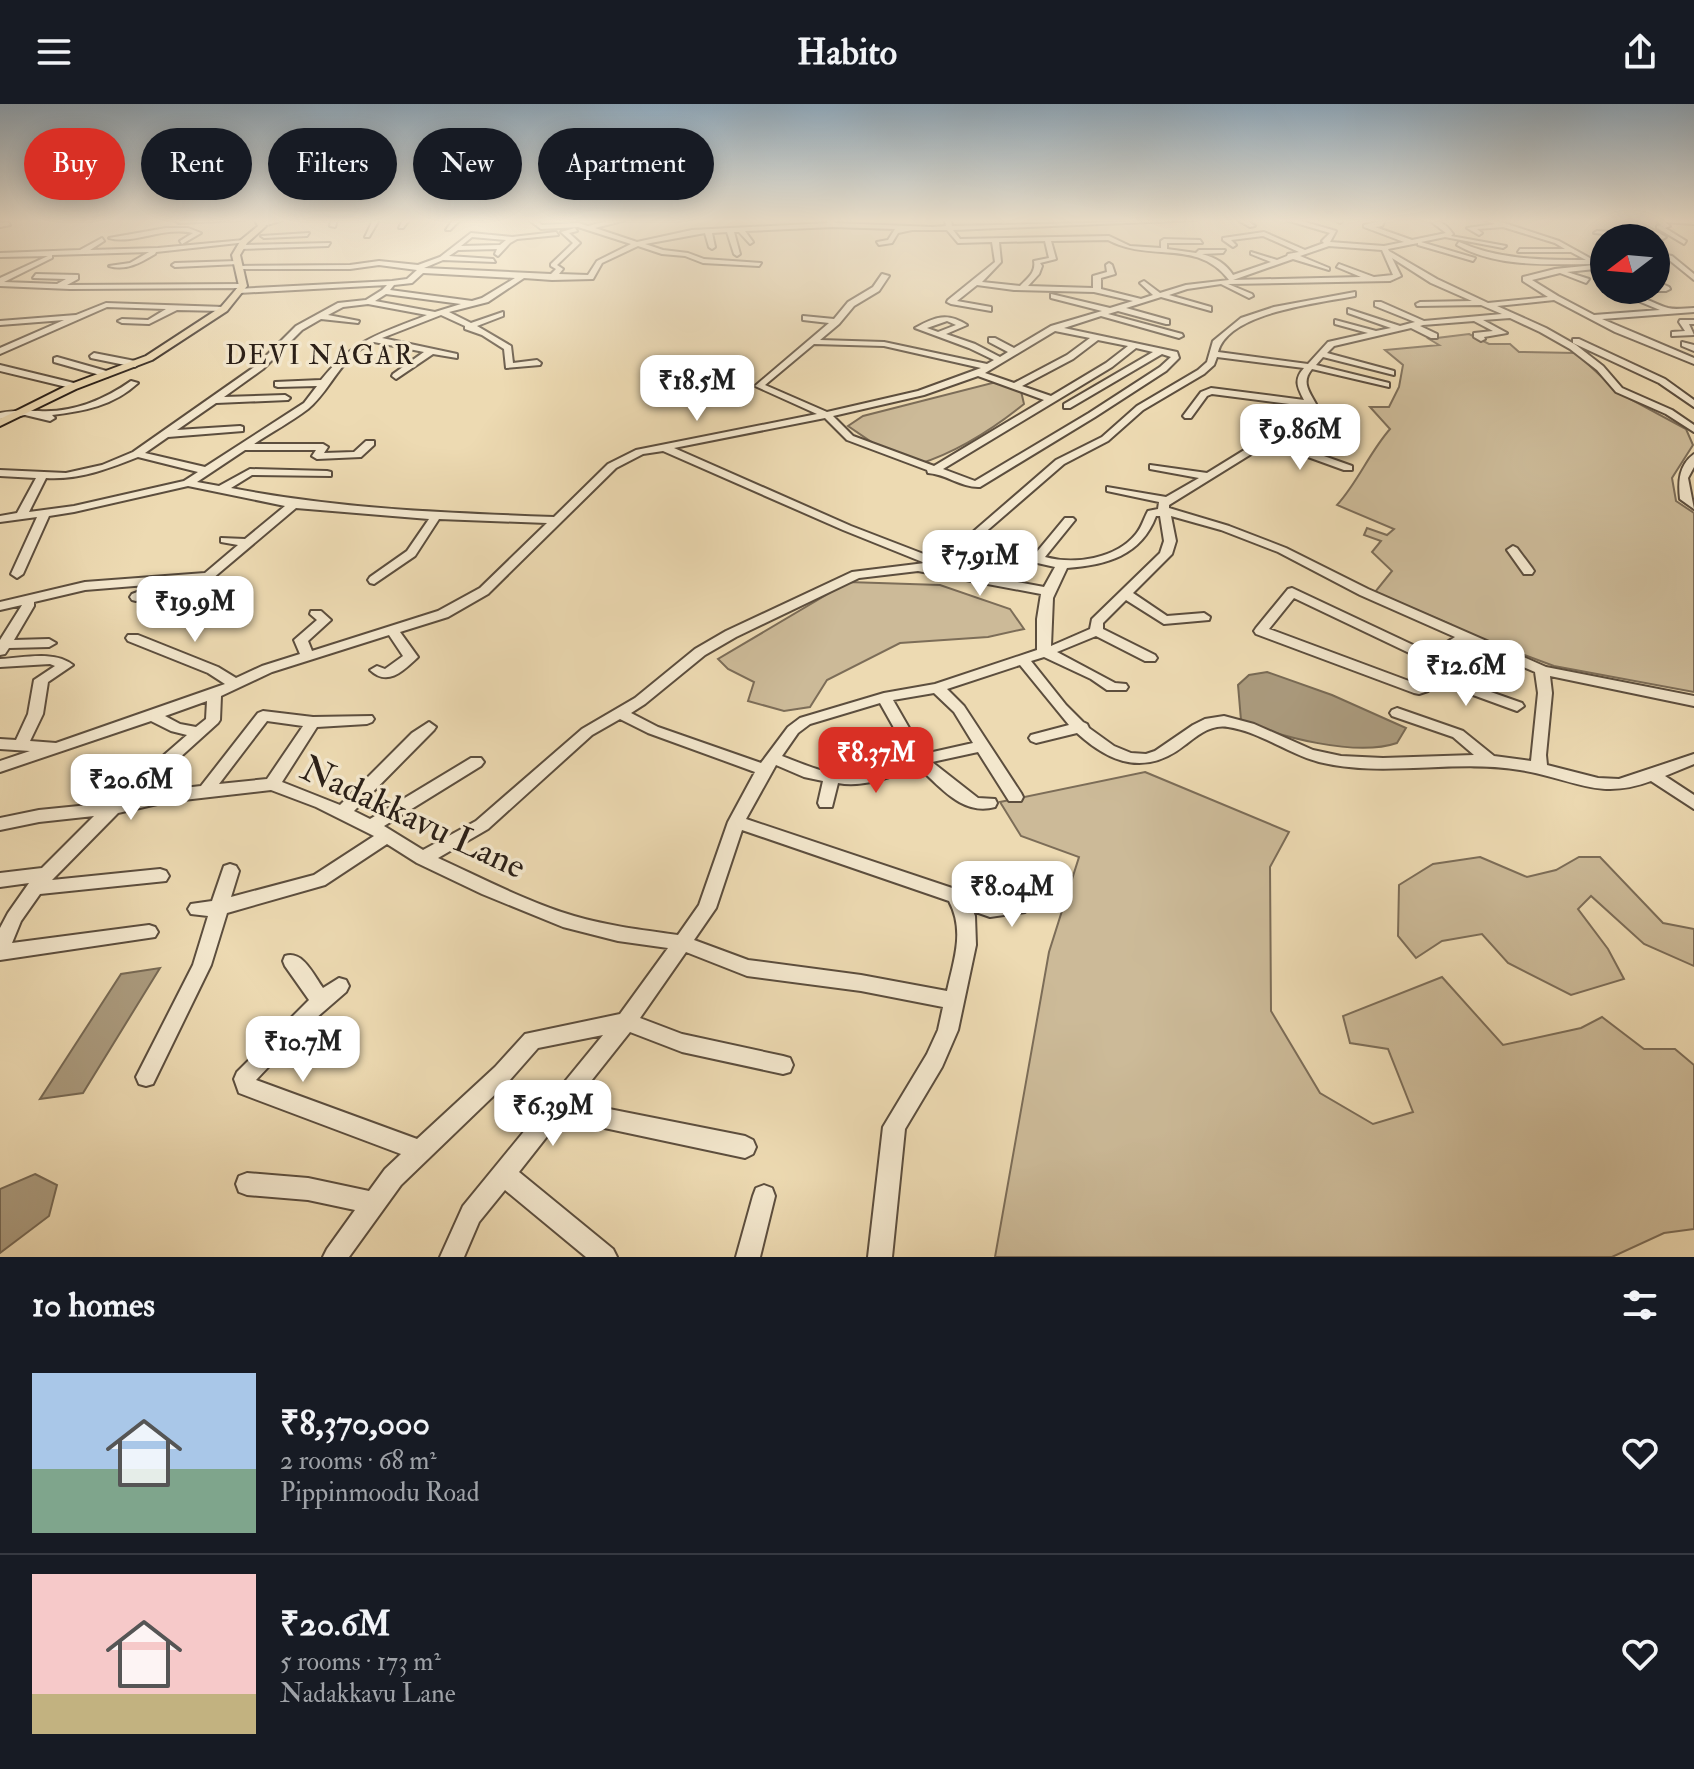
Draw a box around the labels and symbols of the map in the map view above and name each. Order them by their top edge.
north arrow [1590,224,1670,304]
district label: DEVI NAGAR [225,340,415,372]
pin: ₹18.5M [632,355,762,423]
pin: ₹9.86M [1235,404,1365,472]
pin: ₹7.91M [915,530,1045,598]
pin: ₹19.9M [130,576,260,644]
pin: ₹12.6M [1401,640,1531,708]
pin: ₹8.37M [811,727,941,795]
street label: Nadakkavu Lane [294,746,533,889]
pin: ₹20.6M [66,754,196,822]
pin: ₹8.04M [947,861,1077,929]
pin: ₹10.7M [238,1016,368,1084]
pin: ₹6.39M [488,1080,618,1148]

